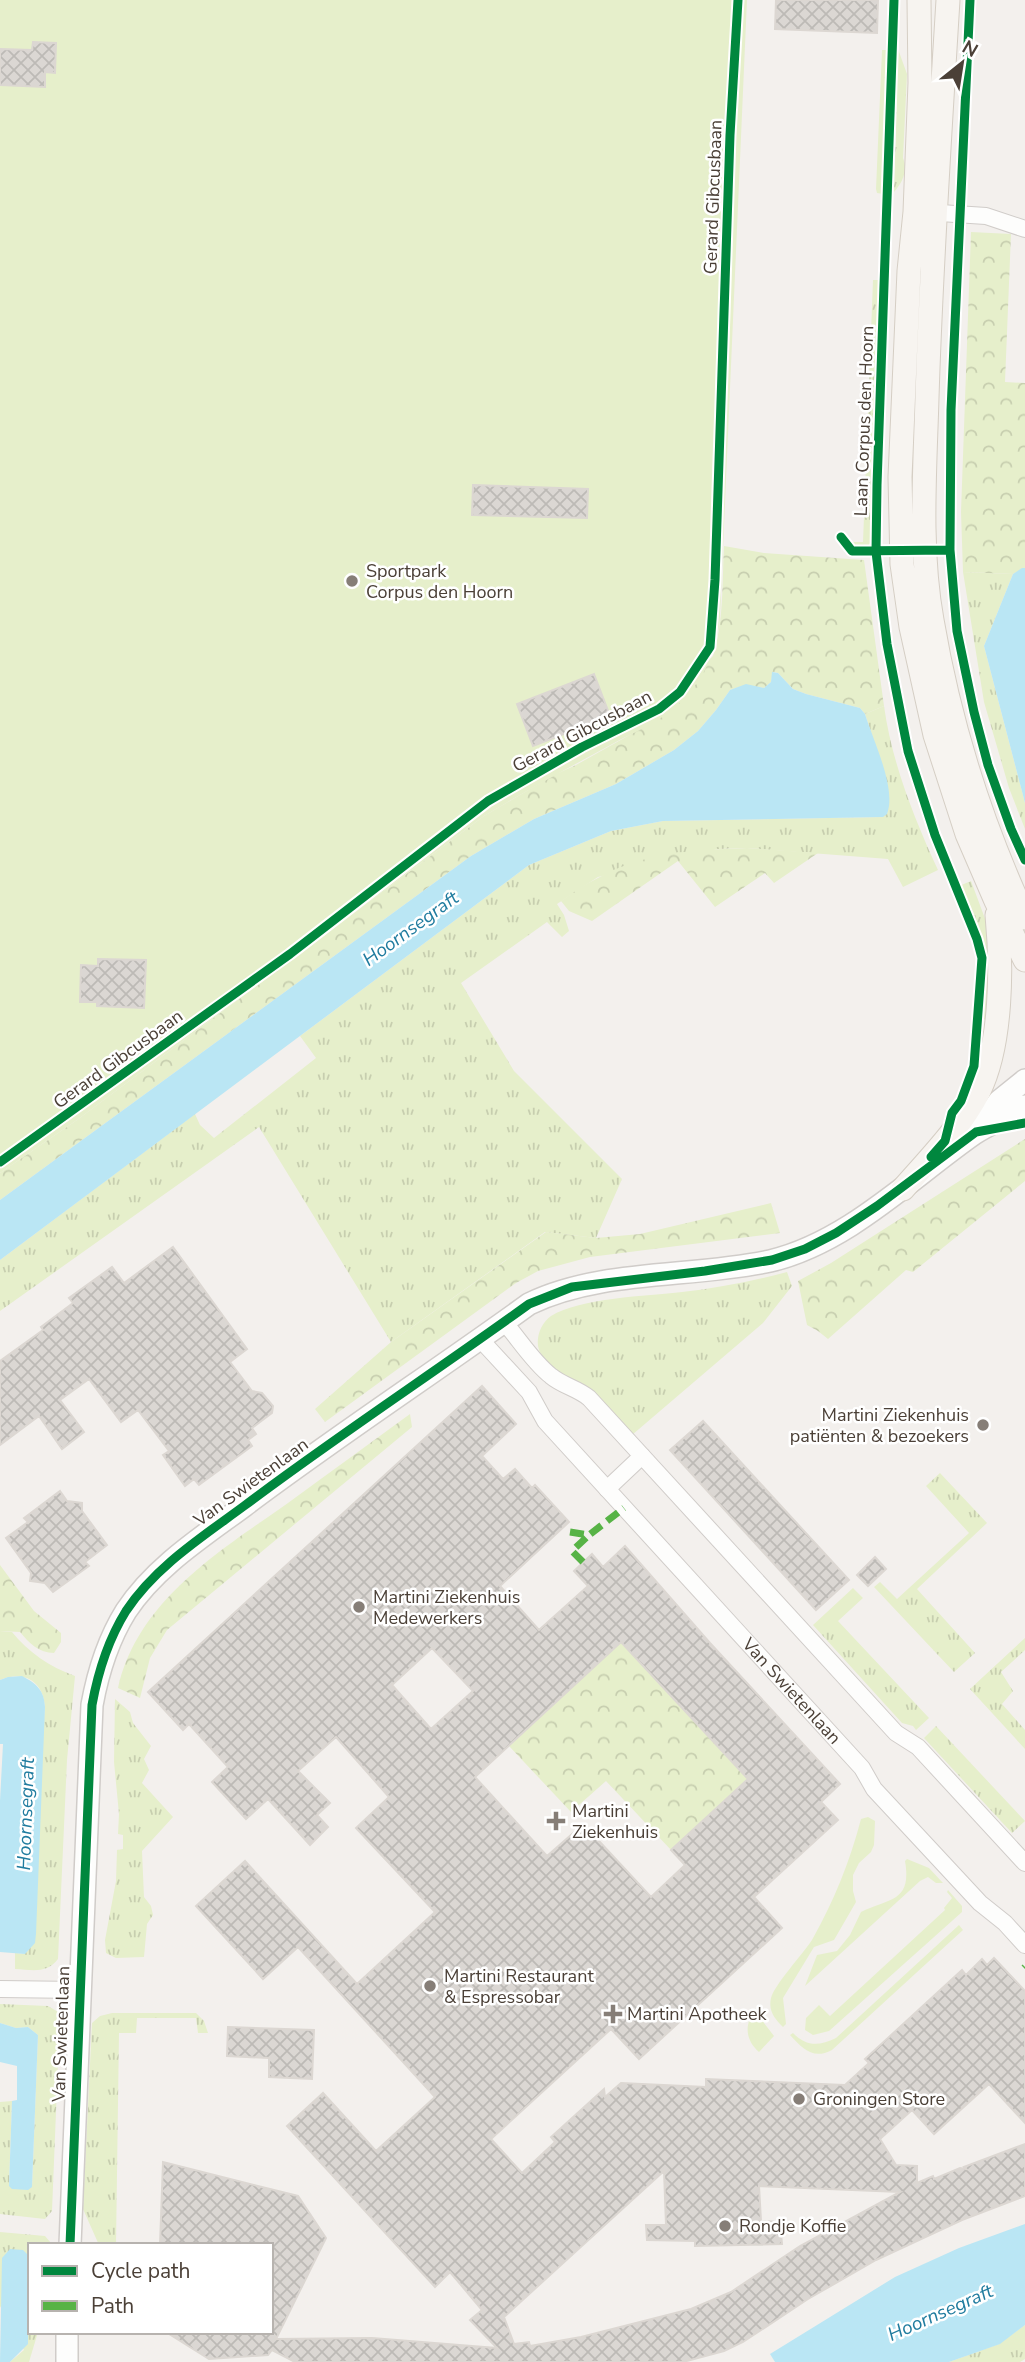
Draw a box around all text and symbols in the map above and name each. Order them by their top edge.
north arrow [927,28,997,98]
text: N [957,34,983,64]
street label: Gerard Gibcusbaan [698,119,728,275]
street label: Laan Corpus den Hoorn [849,325,879,517]
place label: Sportpark Corpus den Hoorn [366,559,513,604]
marker: Sportpark Corpus den Hoorn [344,573,360,589]
street label: Gerard Gibcusbaan [508,684,656,778]
water label: Hoornsegraft [357,884,465,972]
street label: Gerard Gibcusbaan [48,1004,188,1114]
place label: Martini Ziekenhuis patiënten & bezoekers [790,1403,969,1448]
marker: Martini Ziekenhuis patiënten & bezoekers [975,1417,991,1433]
street label: Van Swietenlaan [188,1432,313,1532]
place label: Martini Ziekenhuis Medewerkers [373,1585,520,1630]
marker: Martini Ziekenhuis Medewerkers [351,1599,367,1615]
street label: Van Swietenlaan [736,1632,846,1749]
water label: Hoornsegraft [11,1756,41,1871]
place label: Martini Ziekenhuis [572,1799,658,1844]
marker: Martini Ziekenhuis [546,1811,566,1831]
place label: Martini Restaurant & Espressobar [444,1964,594,2009]
street label: Van Swietenlaan [47,1965,75,2104]
marker: Martini Restaurant & Espressobar [422,1978,438,1994]
place label: Martini Apotheek [627,2002,768,2026]
marker: Martini Apotheek [605,2006,621,2022]
place label: Groningen Store [813,2087,945,2111]
marker: Groningen Store [791,2091,807,2107]
place label: Rondje Koffie [739,2214,846,2238]
marker: Rondje Koffie [717,2218,733,2234]
legend [28,2243,273,2334]
text: Cycle path [91,2257,190,2285]
water label: Hoornsegraft [884,2278,998,2348]
text: Path [91,2292,134,2320]

